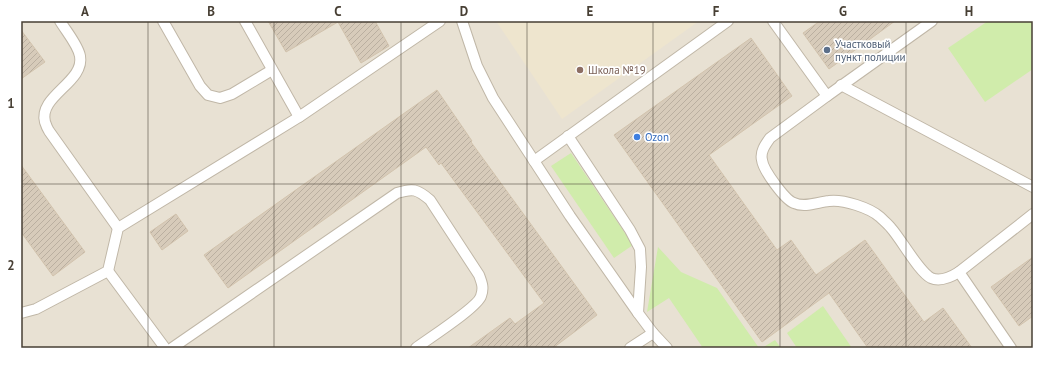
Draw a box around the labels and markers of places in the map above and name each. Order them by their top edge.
place label: Участковый пункт полиции [835,37,905,64]
marker: Участковый пункт полиции [822,45,832,55]
place label: Школа №19 [588,63,646,77]
marker: Школа №19 [575,65,585,75]
place label: Ozon [645,130,669,144]
marker: Ozon [632,132,642,142]

